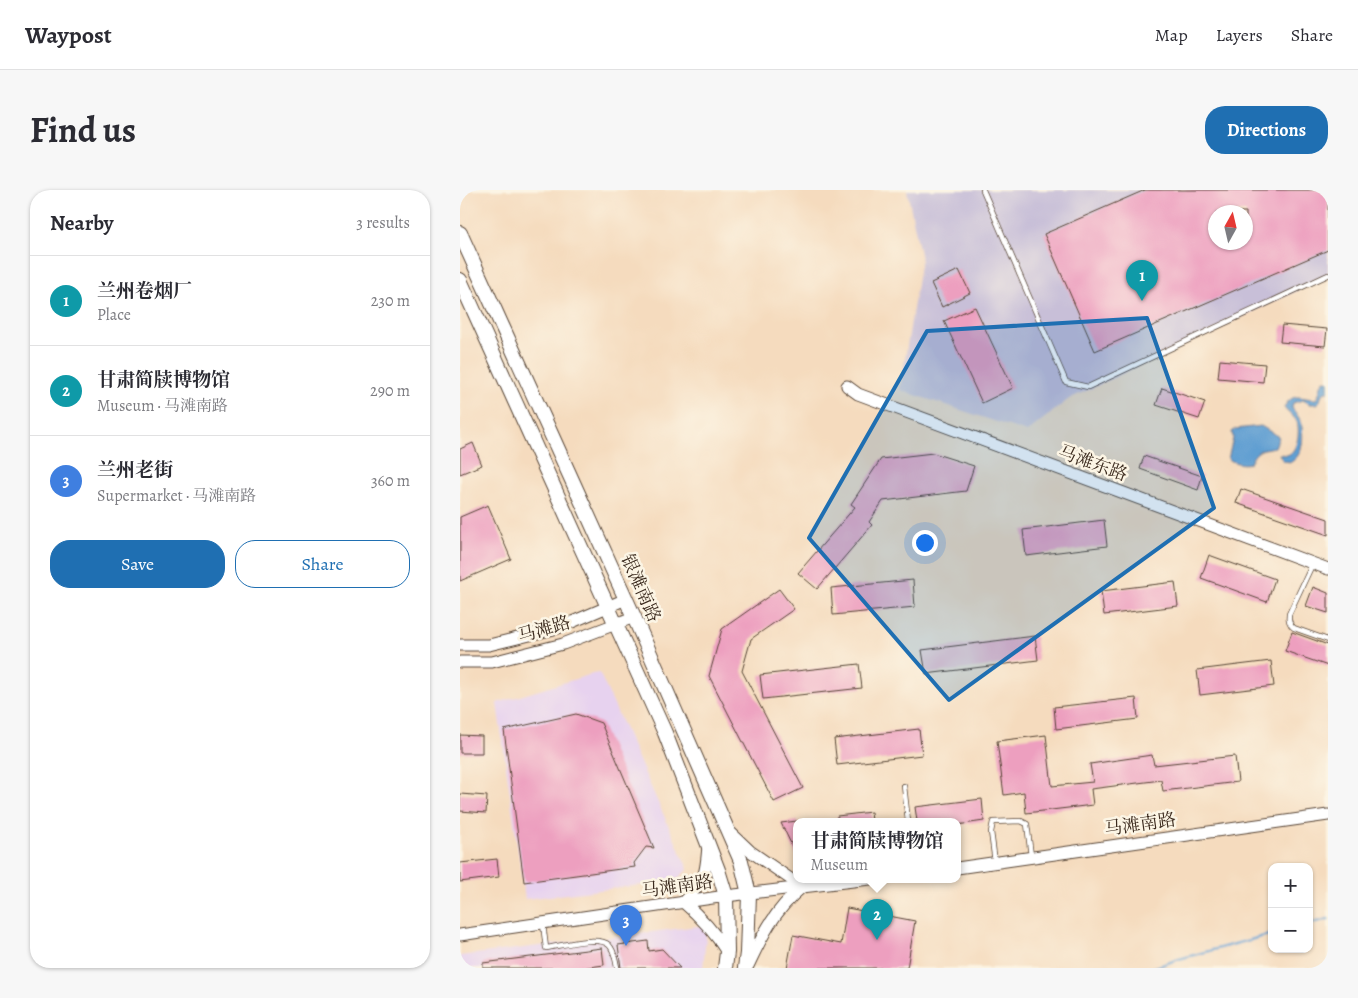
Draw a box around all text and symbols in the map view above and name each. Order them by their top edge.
text: Waypost [25,19,112,51]
text: Map [1155,23,1188,47]
text: Layers [1216,23,1263,47]
text: Share [1291,23,1333,47]
text: Find us [30,106,136,154]
button: Directions [1205,106,1328,154]
north arrow [1208,205,1253,250]
text: Nearby [50,209,113,237]
text: 3 results [356,212,410,234]
pin: 1 [1126,260,1158,301]
text: 兰州卷烟厂 [97,278,192,304]
text: 1 [63,290,69,312]
text: 230 m [371,290,410,312]
text: Place [97,304,131,326]
text: 甘肃简牍博物馆 [97,367,230,393]
text: 2 [62,380,70,402]
text: 290 m [370,380,410,402]
text: Museum · 马滩南路 [97,395,228,417]
street label: 马滩东路 [1055,439,1131,487]
text: 兰州老街 [97,457,173,483]
text: 3 [63,470,69,492]
text: 360 m [371,470,410,492]
text: Supermarket · 马滩南路 [97,485,256,507]
your location [912,530,938,556]
button: Save [50,540,225,588]
button: Share [235,540,410,588]
street label: 银滩南路 [615,550,667,626]
street label: 马滩路 [515,610,573,648]
street label: 马滩南路 [1103,807,1177,841]
popup [793,818,961,883]
text: 甘肃简牍博物馆 [810,828,944,854]
text: Museum [810,854,868,876]
map controls [1268,863,1313,953]
button: + [1268,863,1313,908]
street label: 马滩南路 [640,869,714,903]
pin: 2 [861,899,893,940]
pin: 3 [610,905,642,946]
button: − [1268,908,1313,953]

